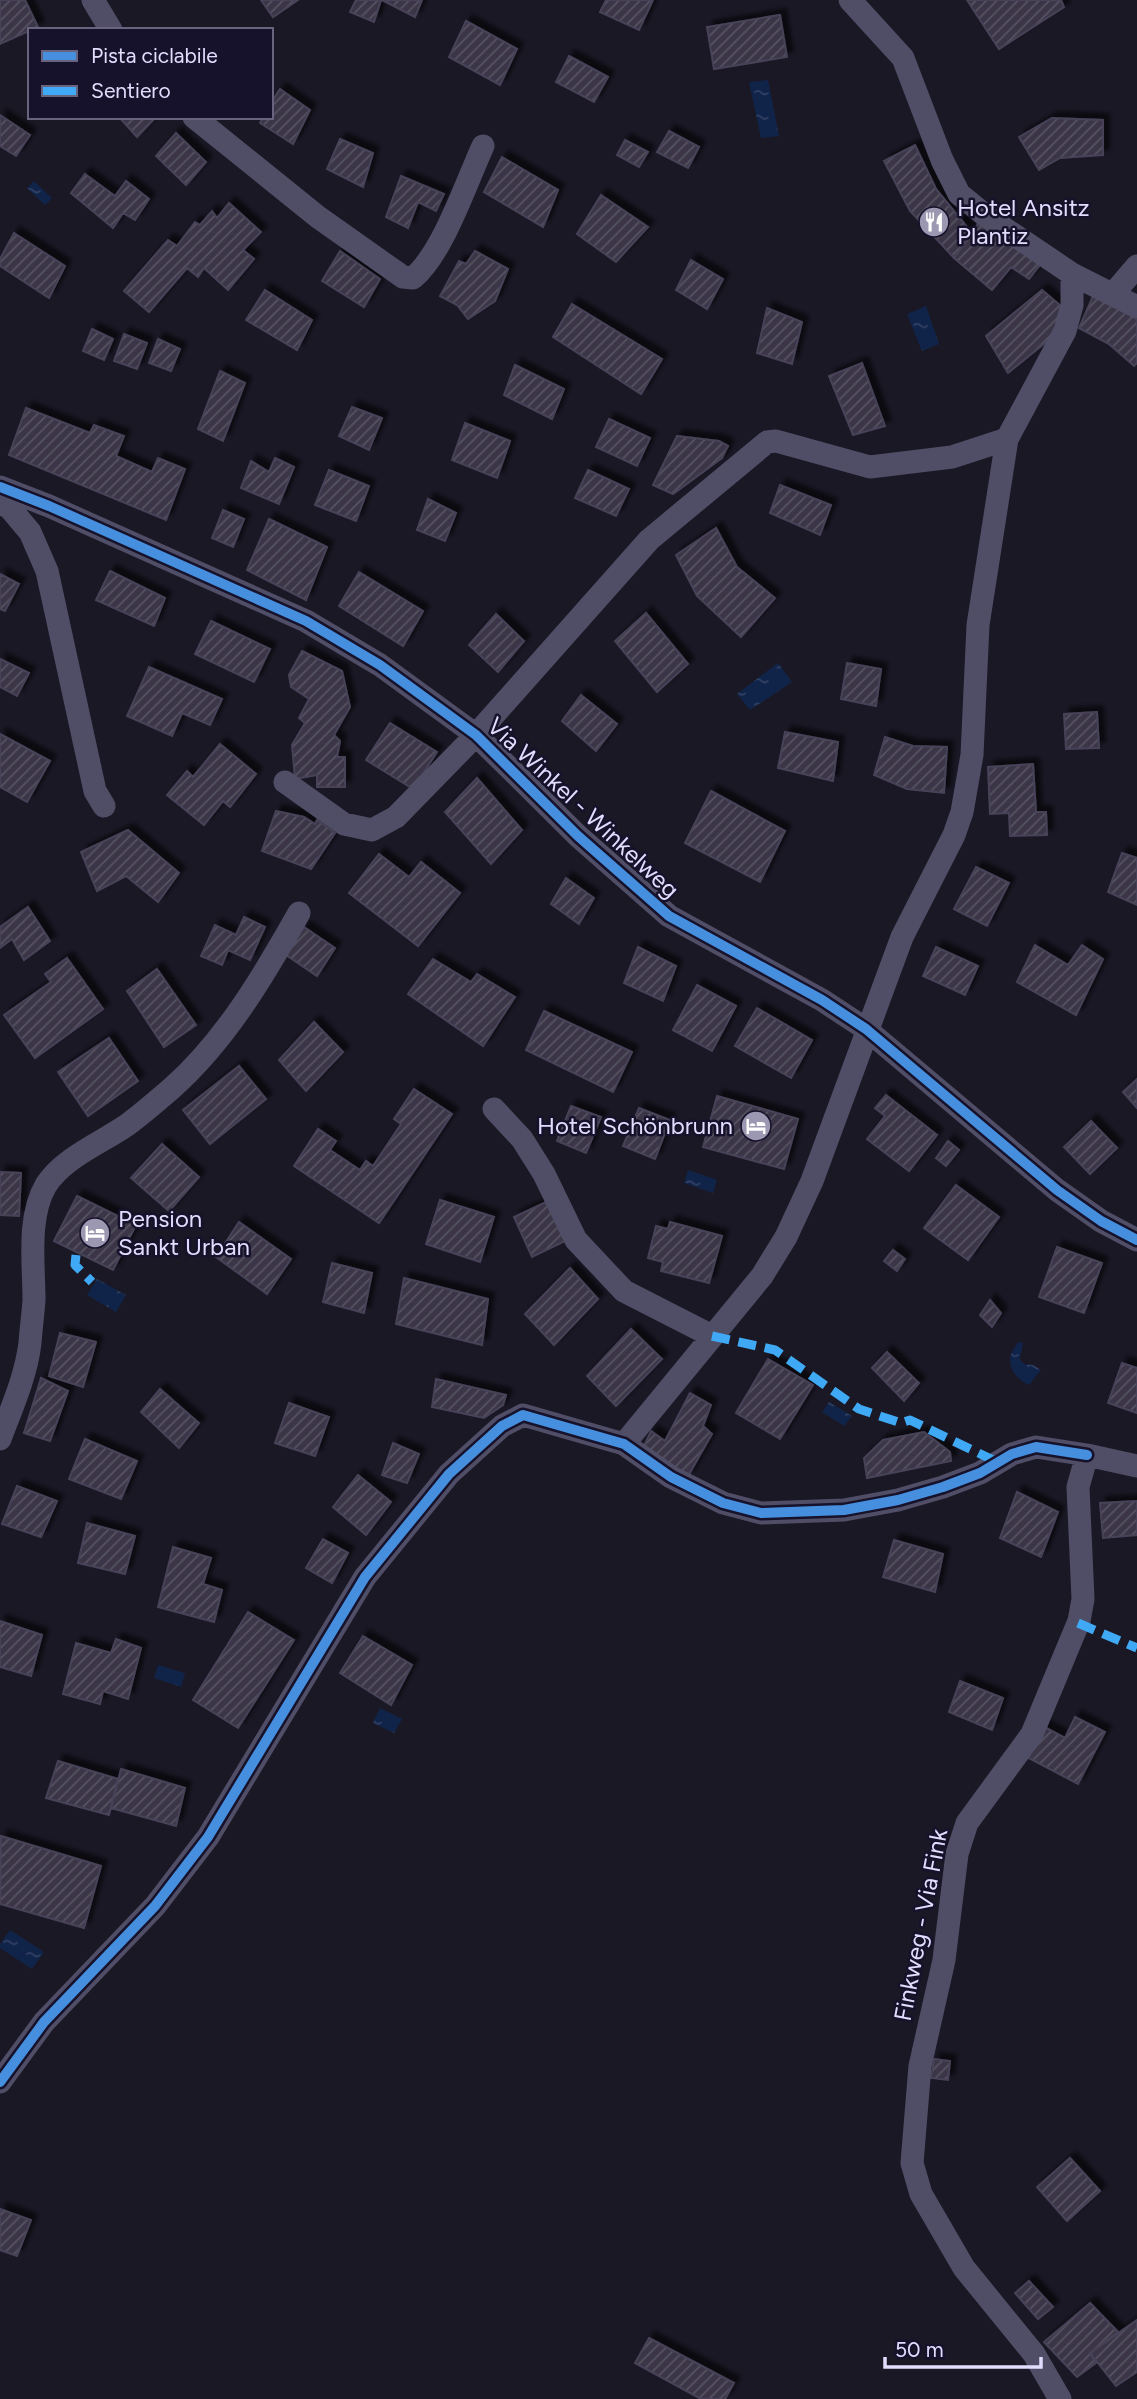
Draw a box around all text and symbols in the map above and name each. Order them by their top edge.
legend [28,28,273,119]
text: Pista ciclabile [91,43,218,68]
text: Sentiero [91,78,171,103]
place label: Hotel Ansitz Plantiz [957,193,1090,250]
restaurant icon: Hotel Ansitz Plantiz [917,205,951,239]
street label: Via Winkel - Winkelweg [481,711,685,904]
hotel icon: Hotel Schönbrunn [739,1109,773,1143]
place label: Hotel Schönbrunn [537,1111,733,1140]
place label: Pension Sankt Urban [118,1204,250,1261]
hotel icon: Pension Sankt Urban [78,1216,112,1250]
street label: Finkweg - Via Fink [888,1826,953,2023]
scale bar [885,2326,1041,2370]
text: 50 m [895,2337,944,2362]

